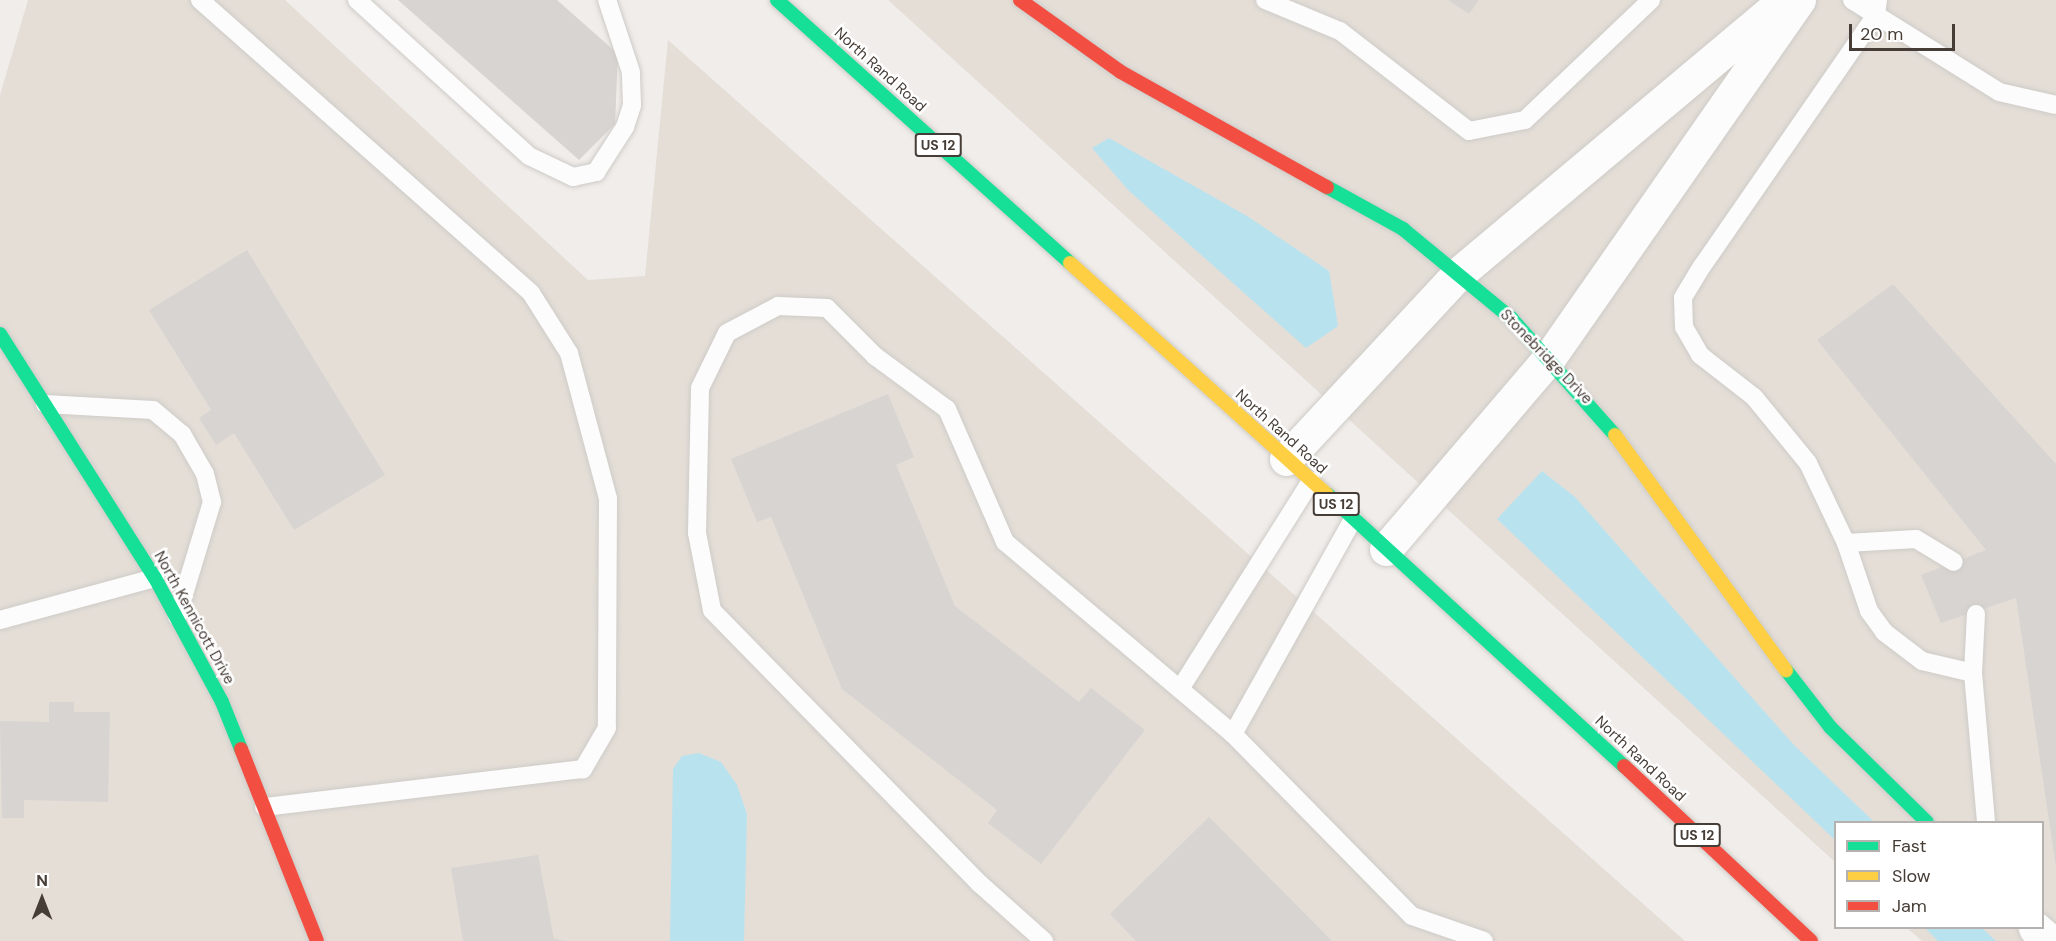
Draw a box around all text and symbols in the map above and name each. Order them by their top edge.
scale bar [1852,12,1958,50]
text: 20 m [1860,22,1903,46]
street label: North Rand Road [830,24,930,116]
road number: US 12 [914,134,962,156]
street label: Stonebridge Drive [1496,306,1596,408]
street label: North Rand Road [1231,386,1331,478]
road number: US 12 [1312,493,1360,515]
street label: North Kennicott Drive [150,548,238,688]
street label: North Rand Road [1591,712,1689,806]
legend [1834,821,2044,929]
road number: US 12 [1673,824,1721,846]
text: Fast [1892,834,1927,858]
text: Slow [1892,864,1931,888]
north arrow [12,869,72,929]
text: N [36,870,48,891]
text: Jam [1892,894,1927,918]

